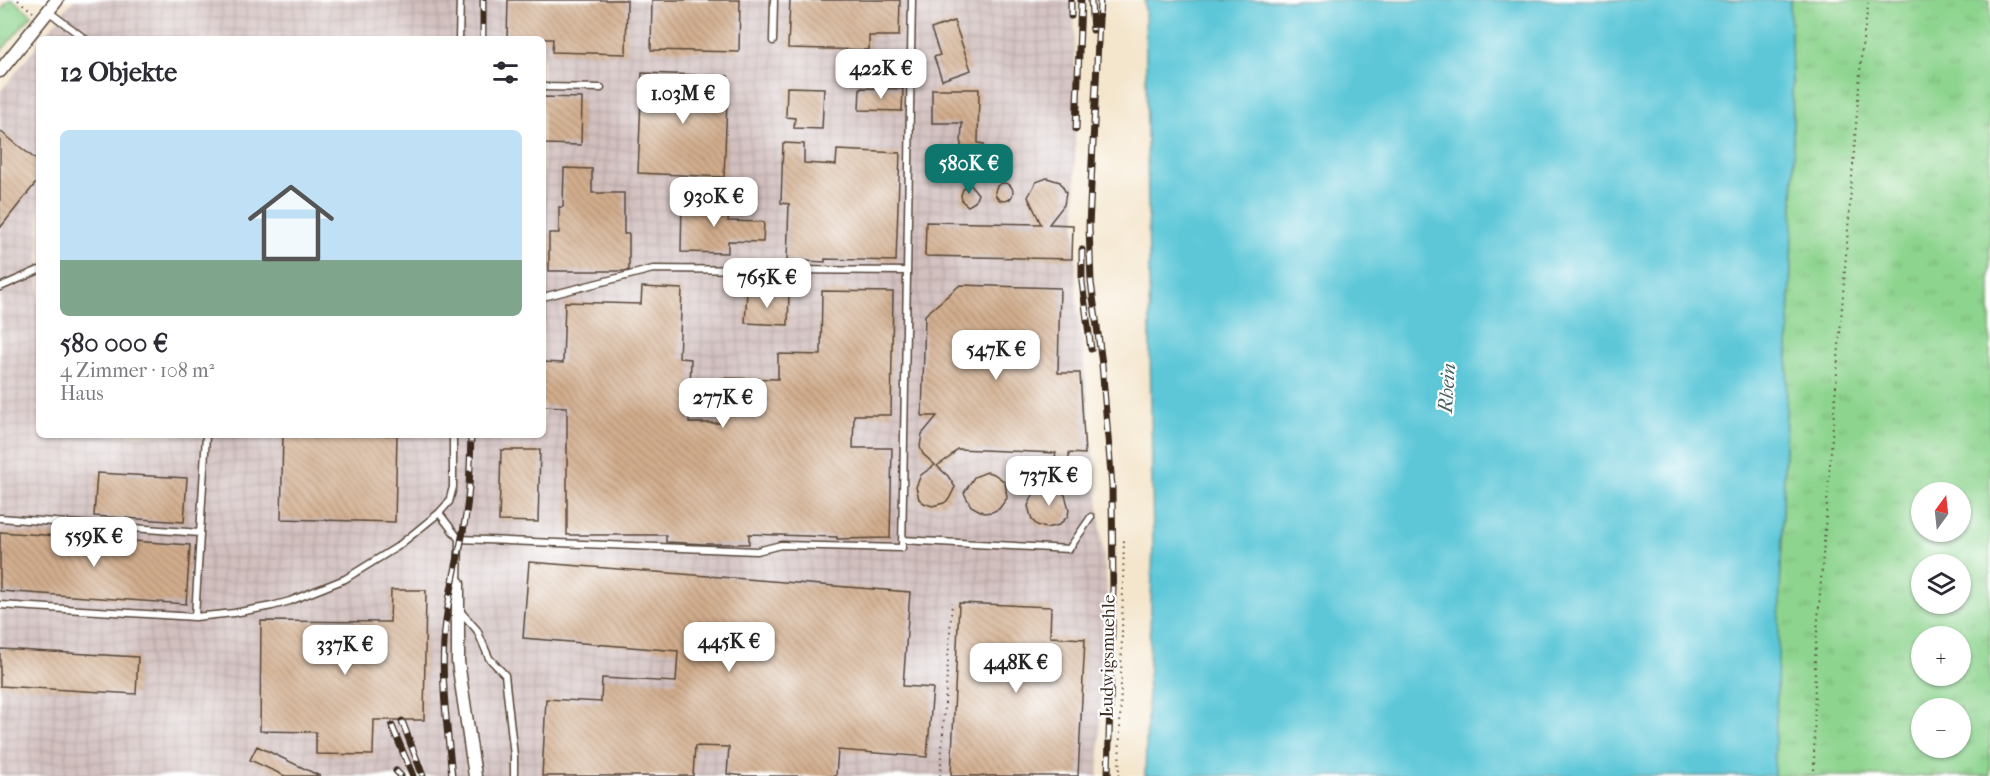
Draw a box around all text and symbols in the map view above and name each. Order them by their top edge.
pin: 422K € [832,49,930,100]
icon: filters [489,56,522,89]
text: 12 Objekte [60,57,177,88]
text: 422K € [849,57,913,80]
pin: 1.03M € [628,74,738,125]
text: 1.03M € [651,82,715,105]
pin: 580K € [920,144,1018,195]
text: 580K € [939,152,999,175]
icon: home [237,169,345,277]
pin: 930K € [665,177,763,228]
text: 930K € [684,185,744,208]
pin: 765K € [718,258,816,309]
text: 765K € [737,266,797,289]
text: 580 000 € [60,328,168,359]
pin: 547K € [947,330,1045,381]
text: 547K € [966,338,1026,361]
text: 4 Zimmer · 108 m² [60,359,214,382]
water label: Rhein [1434,362,1460,416]
pin: 277K € [674,378,772,429]
text: Haus [60,382,104,405]
text: 277K € [693,386,753,409]
pin: 737K € [1000,456,1098,507]
text: 737K € [1020,464,1078,487]
north arrow [1911,482,1971,542]
map controls [1911,482,1971,758]
pin: 559K € [45,517,143,568]
text: 559K € [65,525,123,548]
button: layers [1911,554,1971,614]
street label: Ludwigsmuehle [1096,594,1120,718]
pin: 445K € [680,622,778,673]
pin: 337K € [296,625,394,676]
button: + [1911,626,1971,686]
text: 445K € [698,630,760,653]
text: 337K € [317,633,373,656]
pin: 448K € [967,643,1065,694]
text: 448K € [984,651,1048,674]
button: − [1911,698,1971,758]

